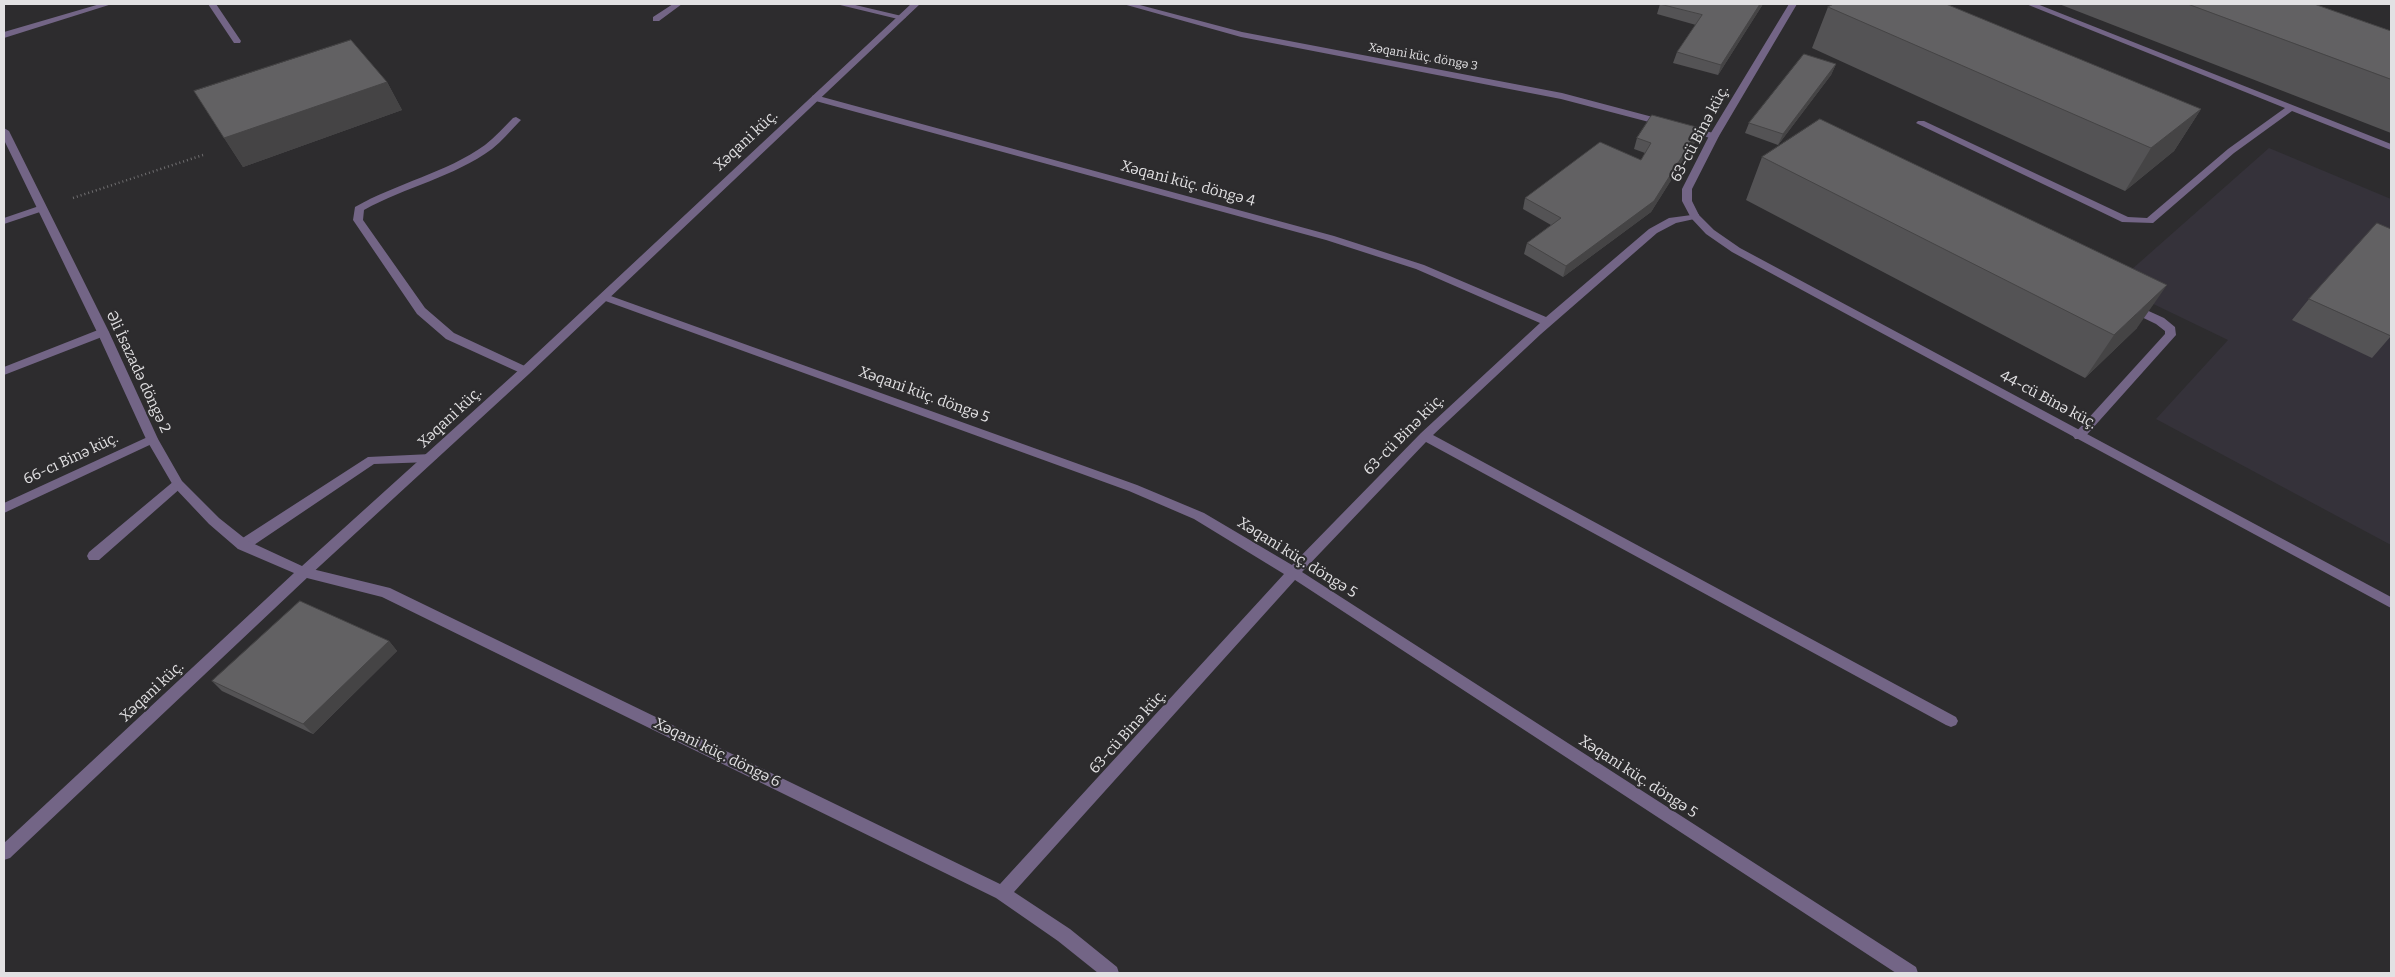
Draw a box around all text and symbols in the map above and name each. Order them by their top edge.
street label: Xəqani küç. döngə 3 [1367,40,1479,74]
street label: 63-cü Binə küç. [1667,83,1733,185]
street label: Xəqani küç. [710,107,782,175]
street label: Xəqani küç. döngə 4 [1119,157,1257,211]
street label: Əli İsazadə döngə 2 [102,308,174,436]
street label: Xəqani küç. döngə 5 [856,363,992,427]
street label: 44-cü Binə küç. [1996,367,2100,433]
street label: Xəqani küç. [414,384,486,452]
street label: 63-cü Binə küç. [1360,391,1448,479]
street label: 66-cı Binə küç. [21,429,121,489]
street label: Xəqani küç. döngə 5 [1234,514,1360,602]
street label: Xəqani küç. [116,658,188,726]
street label: 63-cü Binə küç. [1086,686,1170,778]
street label: Xəqani küç. döngə 6 [651,715,783,791]
street label: Xəqani küç. döngə 5 [1575,732,1701,822]

